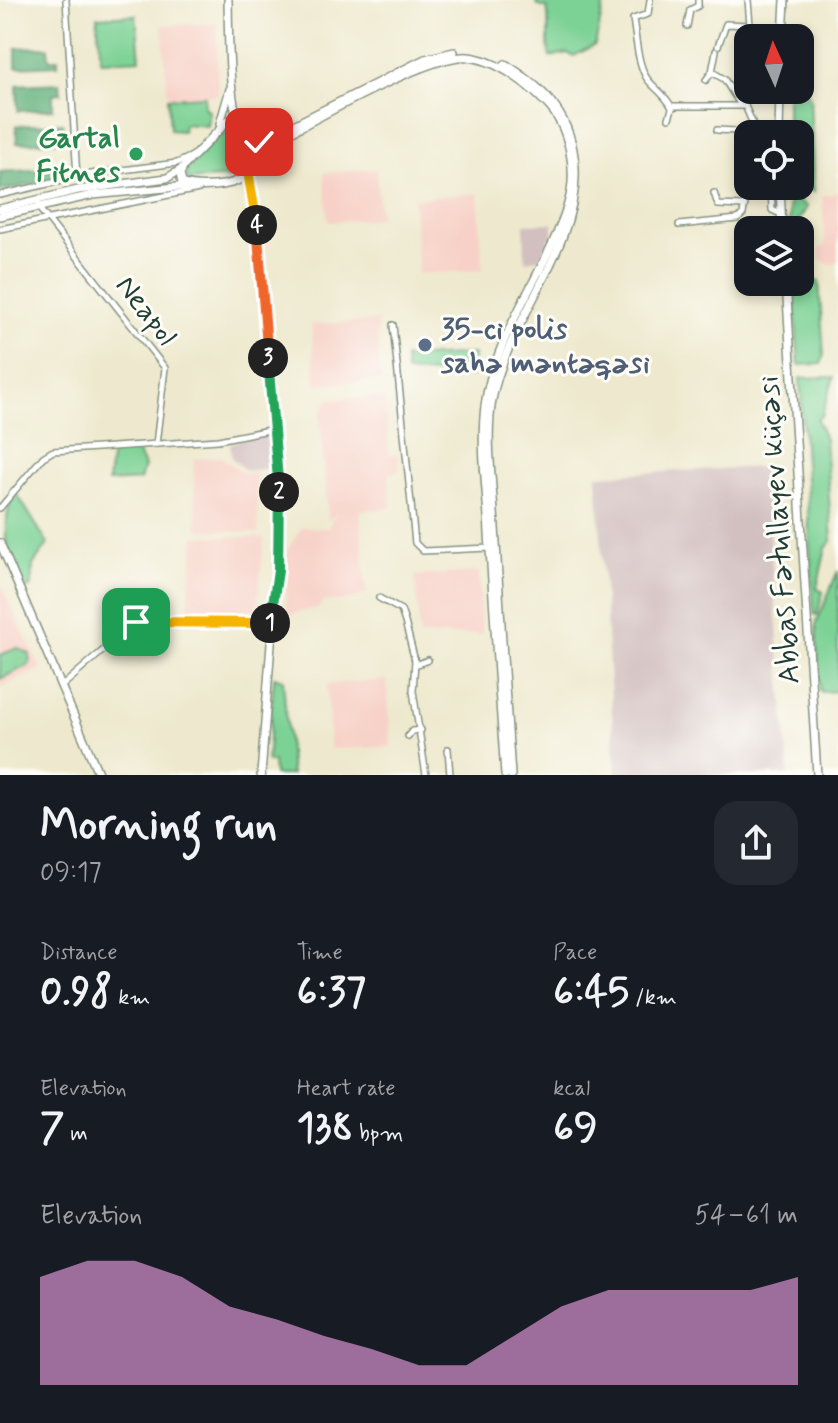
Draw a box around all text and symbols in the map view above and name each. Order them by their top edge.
north arrow [734,24,814,104]
map controls [734,24,814,296]
pin [225,108,293,176]
place label: Gartal Fitnes [36,119,121,192]
icon: check [237,120,281,164]
button: locate [734,120,814,200]
marker: Gartal Fitnes [127,145,145,163]
pin: 4 [237,205,277,245]
text: 4 [251,211,263,239]
button: layers [734,216,814,296]
street label: Neapol [106,268,186,354]
place label: 35-ci polis sahə məntəqəsi [440,310,650,383]
marker: 35-ci polis sahə məntəqəsi [416,336,434,354]
pin: 3 [248,338,288,378]
text: 3 [263,344,273,372]
street label: Abbas Fətullayev küçəsi [749,374,810,685]
pin: 2 [259,472,299,512]
text: 2 [274,478,284,506]
pin [102,588,170,656]
icon: arrive [114,600,158,644]
pin: 1 [250,603,290,643]
text: 1 [265,609,275,637]
text: Morning run [40,797,277,855]
button: share [714,801,798,885]
text: 09:17 [40,856,102,890]
text: Distance [40,939,117,967]
text: Time [297,939,343,967]
text: Pace [553,939,597,967]
text: 0.98 [40,967,112,1019]
text: 6:37 [297,967,366,1019]
text: 6:45 [553,967,629,1019]
text: km [112,984,150,1012]
text: /km [629,984,677,1012]
text: Elevation [40,1075,127,1103]
text: Heart rate [297,1075,395,1103]
text: kcal [553,1075,590,1103]
text: 7 [40,1103,64,1155]
text: 138 [297,1103,353,1155]
text: 69 [553,1103,598,1155]
text: m [64,1120,88,1148]
text: bpm [353,1120,403,1148]
text: Elevation [40,1199,142,1233]
text: 54–61 m [694,1199,798,1233]

